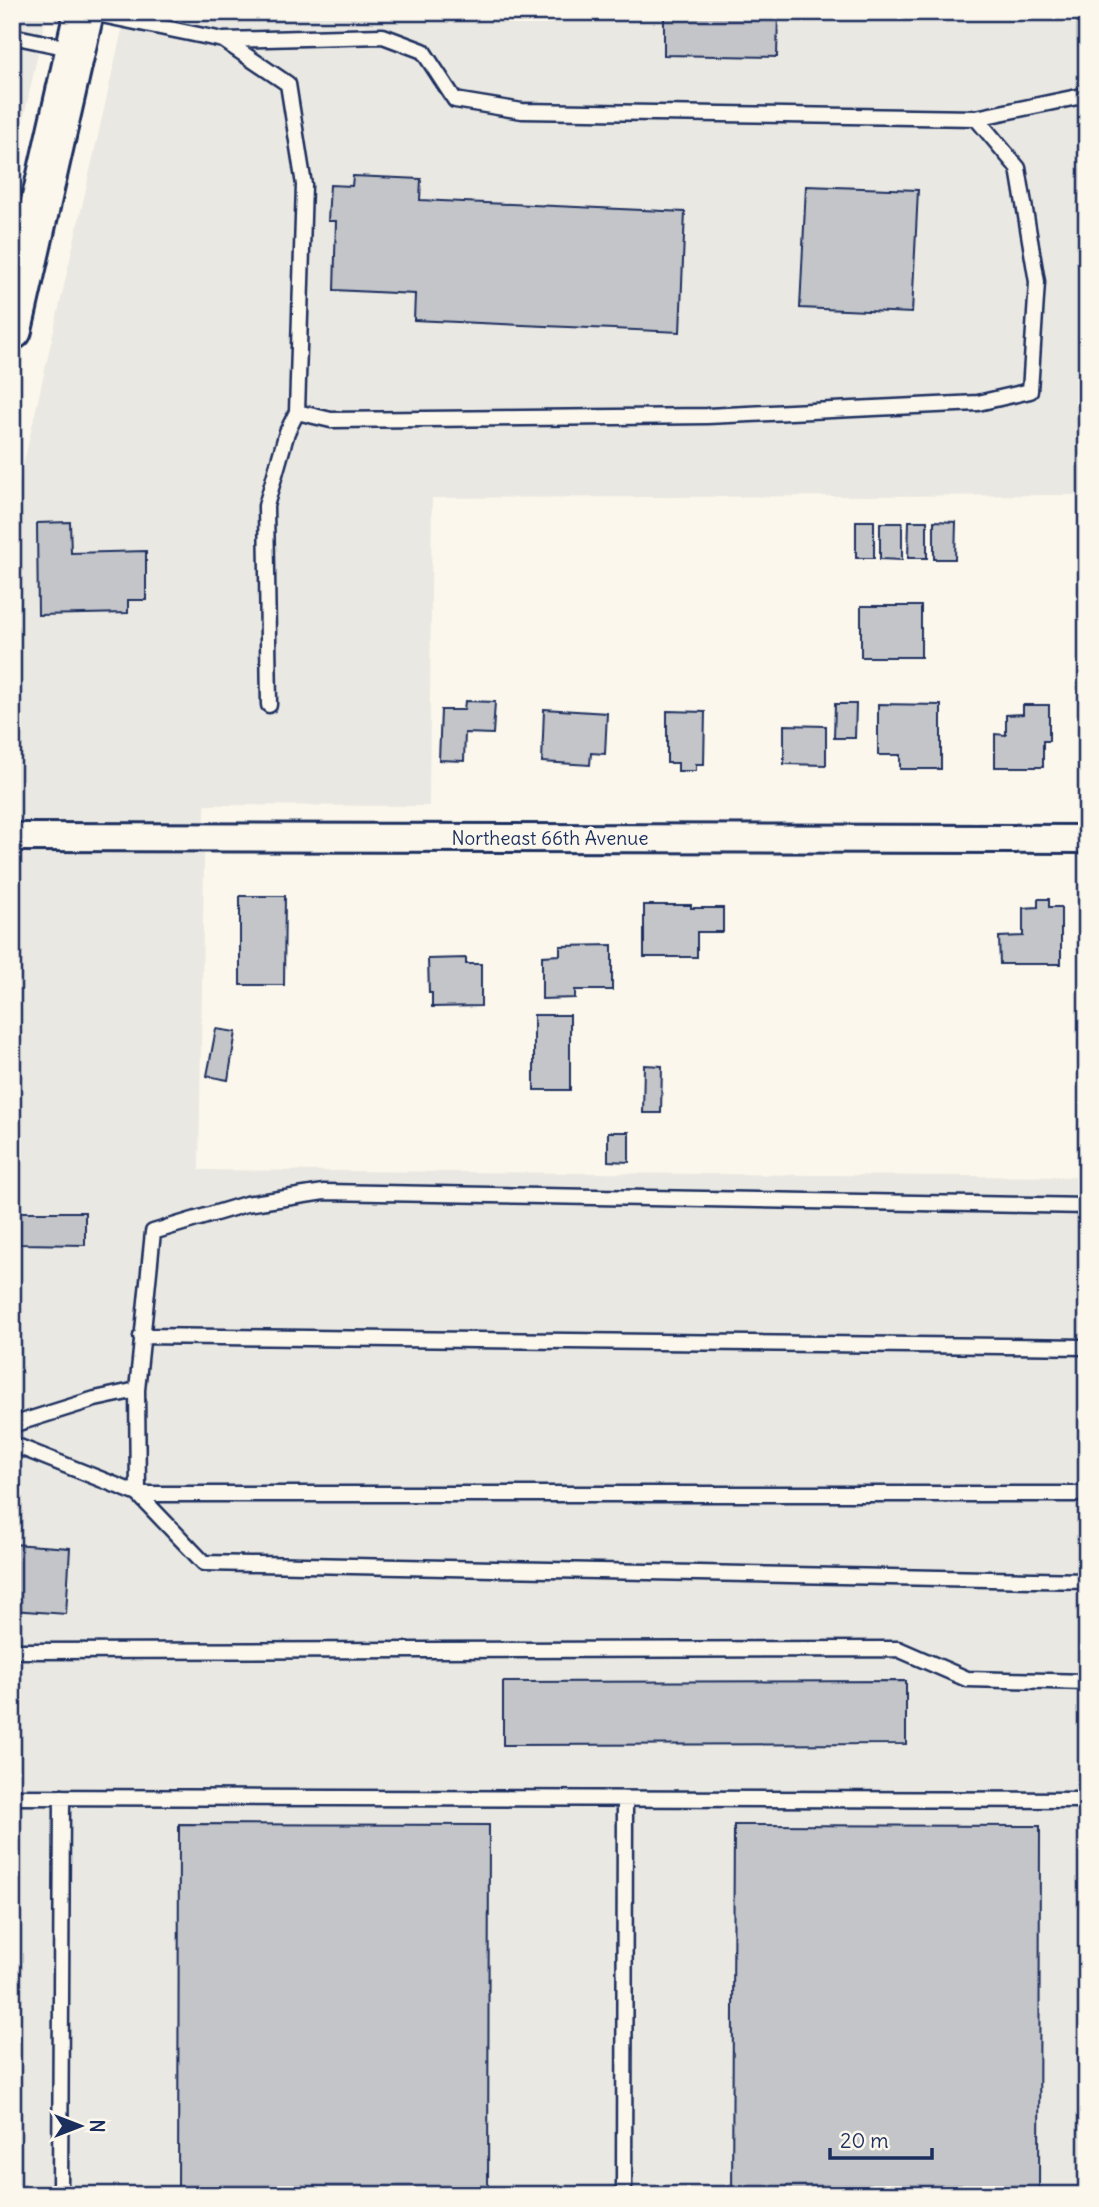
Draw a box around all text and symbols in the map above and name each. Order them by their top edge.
street label: Northeast 66th Avenue [452,826,648,850]
north arrow [46,2092,116,2162]
scale bar [830,2116,931,2160]
text: N [85,2119,109,2133]
text: 20 m [840,2127,889,2154]

